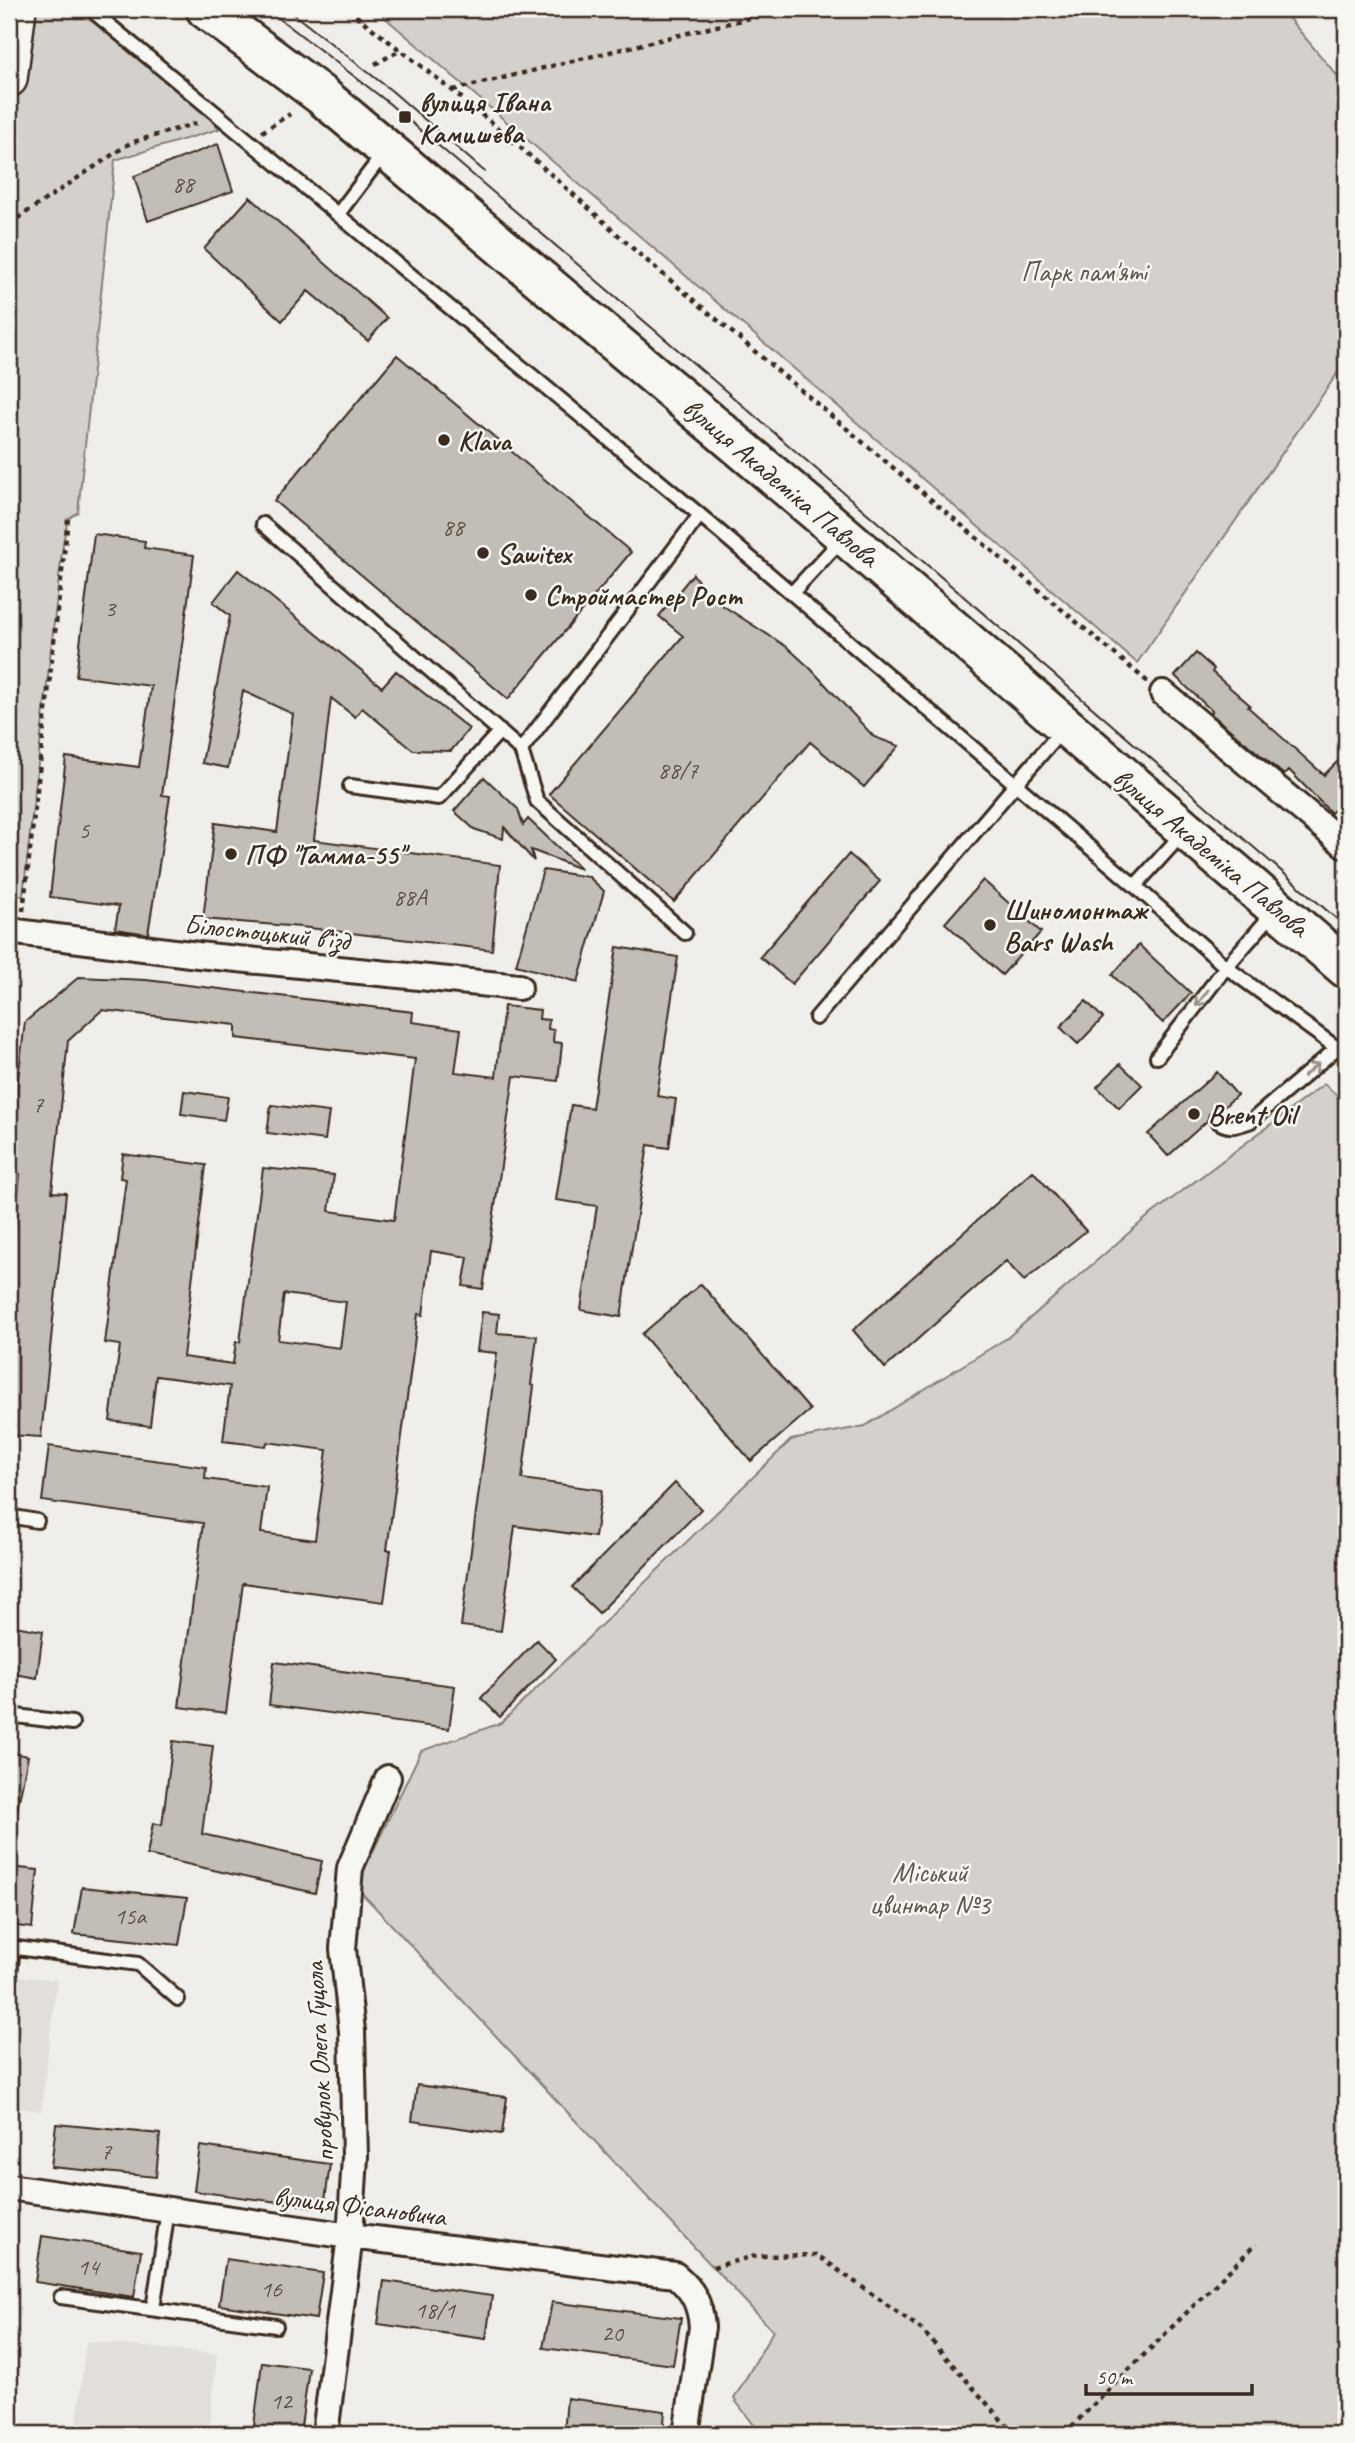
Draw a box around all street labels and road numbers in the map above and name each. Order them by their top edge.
street label: вулиця Академіка Павлова [676,390,888,575]
street label: вулиця Академіка Павлова [1106,760,1318,945]
street label: Білостоцький в’їзд [183,906,354,959]
street label: провулок Олега Гуцола [296,1959,342,2163]
street label: вулиця Фісановича [272,2178,450,2234]

